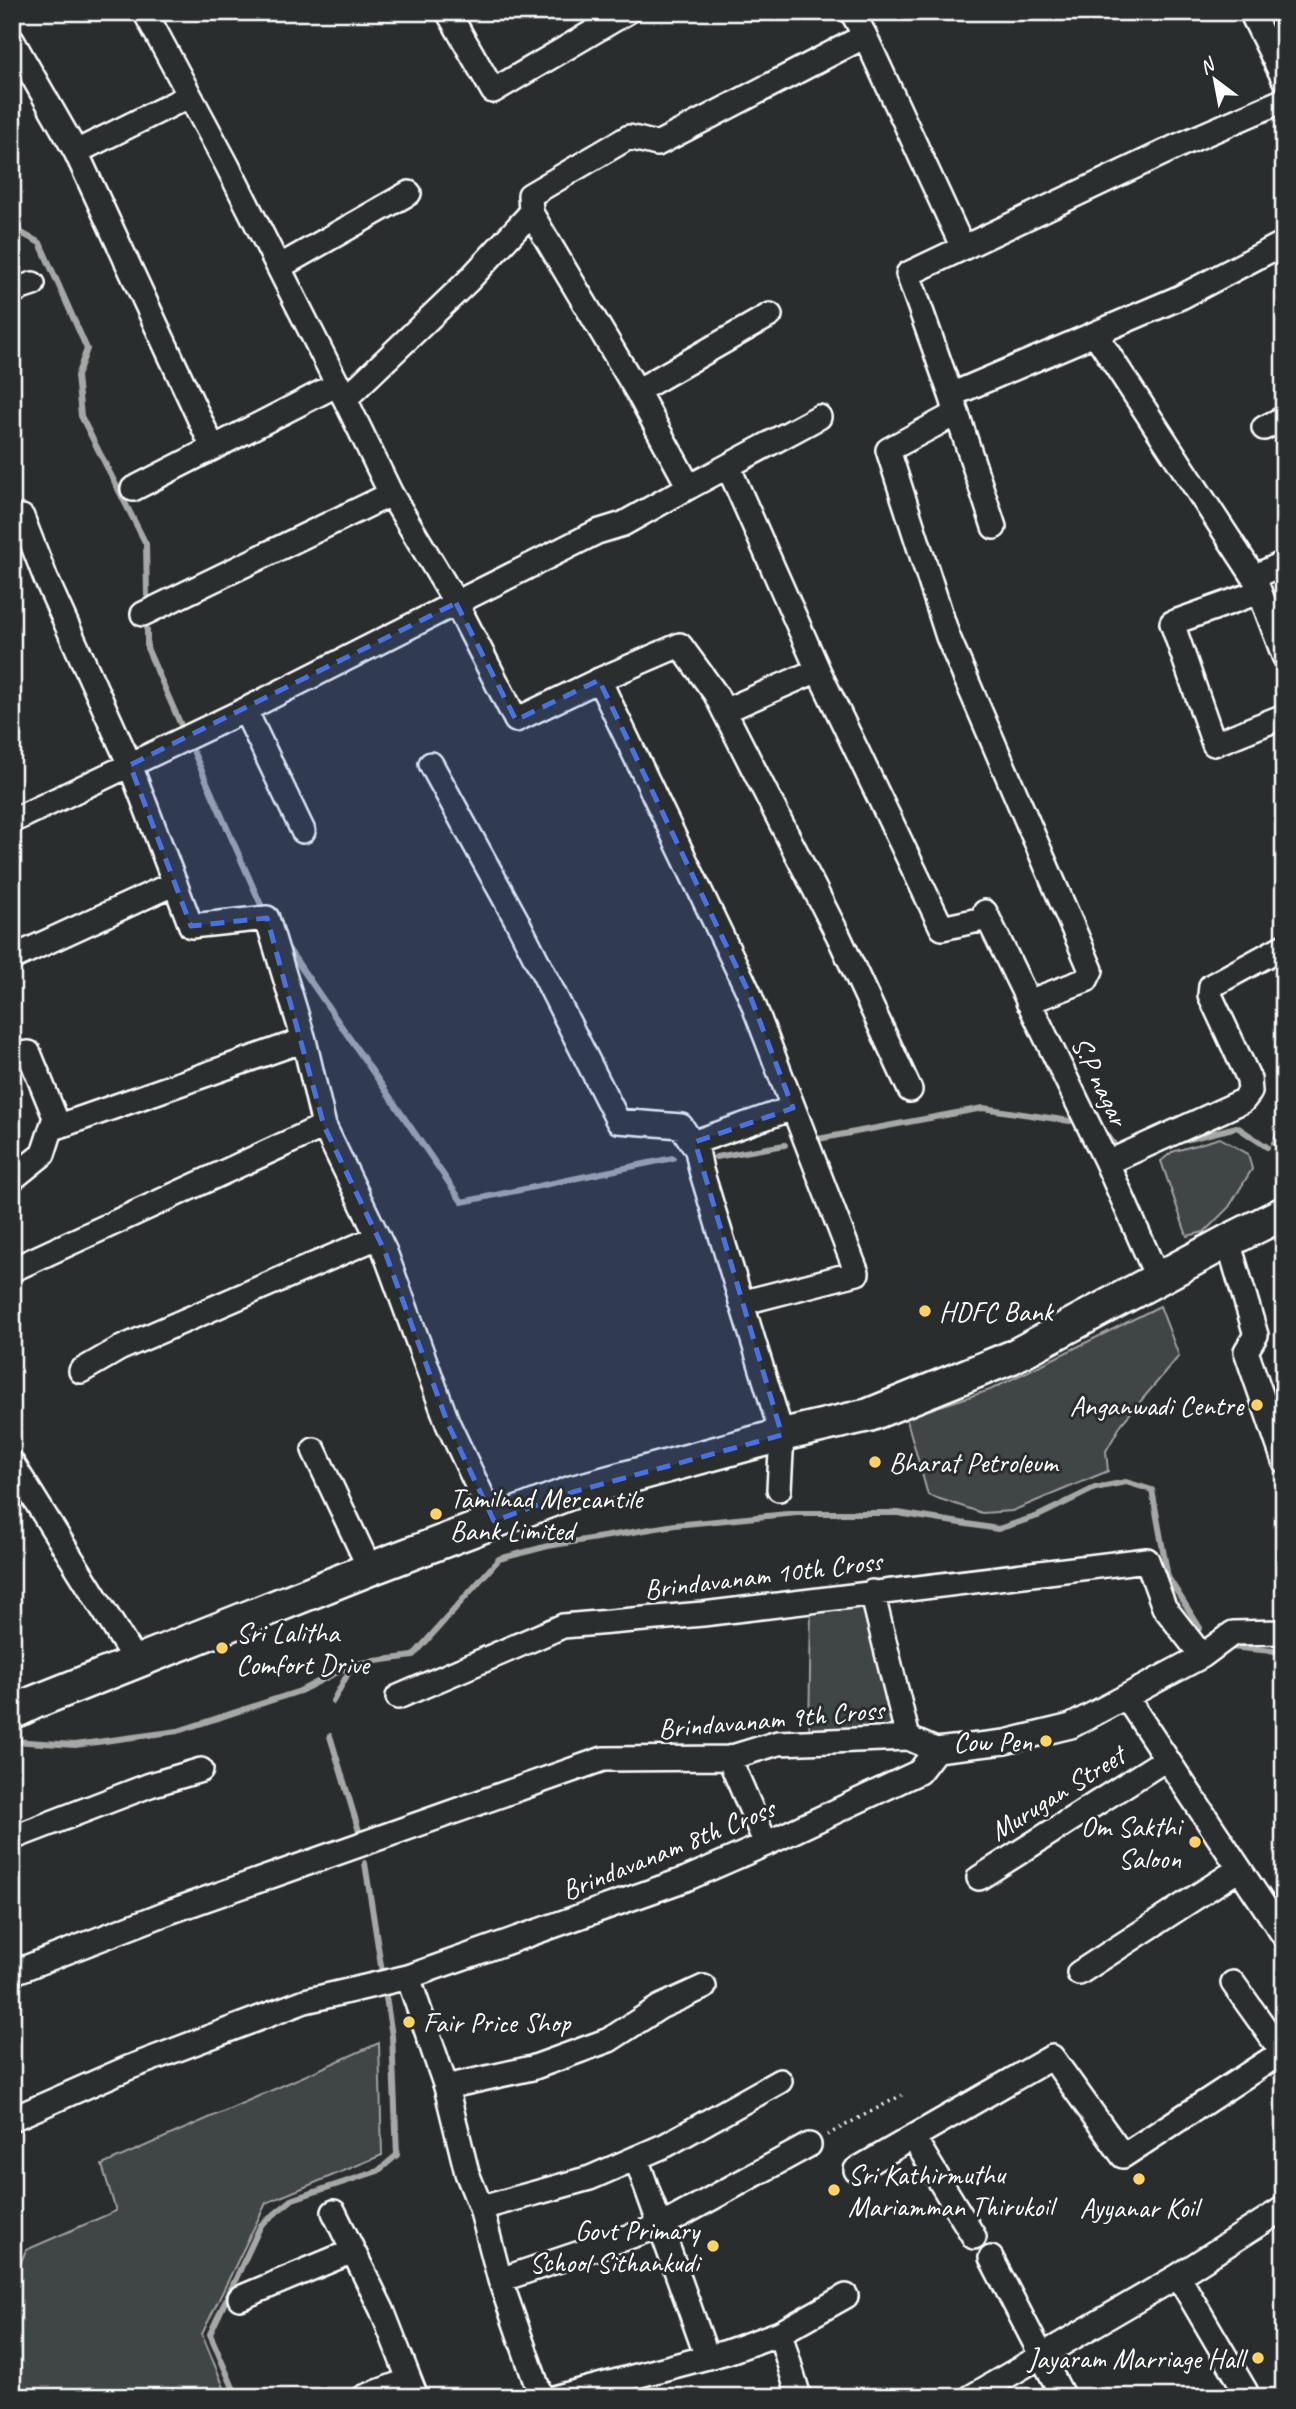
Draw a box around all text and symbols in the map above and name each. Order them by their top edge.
north arrow [1180,46,1250,116]
text: N [1195,51,1221,80]
street label: S.P nagar [1063,1031,1137,1133]
place label: HDFC Bank [939,1294,1055,1329]
marker: HDFC Bank [917,1303,933,1319]
place label: Anganwadi Centre [1070,1388,1245,1423]
marker: Anganwadi Centre [1249,1397,1265,1413]
place label: Bharat Petroleum [889,1445,1060,1480]
marker: Bharat Petroleum [867,1454,883,1470]
place label: Tamilnad Mercantile Bank Limited [450,1481,644,1548]
marker: Tamilnad Mercantile Bank Limited [428,1506,444,1522]
street label: Brindavanam 10th Cross [642,1543,886,1607]
place label: Sri Lalitha Comfort Drive [236,1615,371,1682]
marker: Sri Lalitha Comfort Drive [214,1640,230,1656]
street label: Brindavanam 9th Cross [657,1691,888,1746]
place label: Cow Pen [954,1724,1032,1759]
marker: Cow Pen [1038,1733,1054,1749]
street label: Murugan Street [983,1736,1134,1848]
street label: Brindavanam 8th Cross [556,1789,782,1908]
place label: Om Sakthi Saloon [1081,1809,1185,1876]
marker: Om Sakthi Saloon [1187,1834,1203,1850]
place label: Fair Price Shop [423,2005,571,2040]
marker: Fair Price Shop [401,2014,417,2030]
place label: Sri Kathirmuthu Mariamman Thirukoil [848,2157,1058,2224]
marker: Ayyanar Koil [1131,2171,1147,2187]
marker: Sri Kathirmuthu Mariamman Thirukoil [826,2182,842,2198]
place label: Ayyanar Koil [1080,2190,1204,2225]
place label: Govt Primary School Sithankudi [530,2213,703,2280]
marker: Govt Primary School Sithankudi [705,2238,721,2254]
place label: Jayaram Marriage Hall [1026,2341,1249,2376]
marker: Jayaram Marriage Hall [1250,2350,1266,2366]

